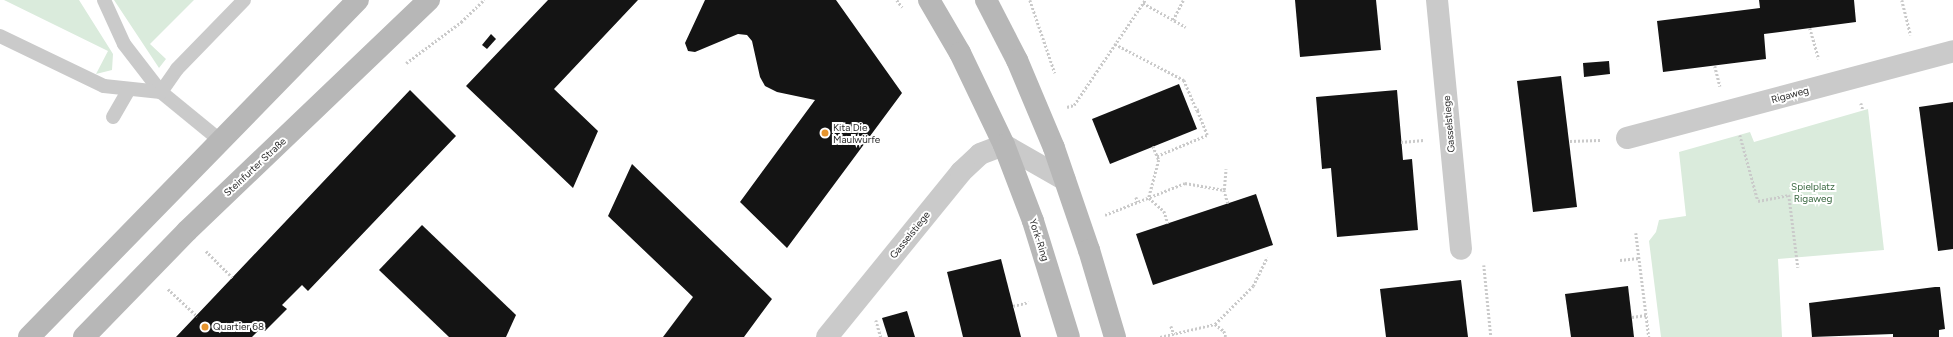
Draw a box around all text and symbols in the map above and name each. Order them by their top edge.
street label: Rigaweg [1770,84,1810,106]
street label: Gasselstiege [1441,95,1457,153]
place label: Kita Die Maulwürfe [833,121,880,144]
marker: Kita Die Maulwürfe [820,128,830,138]
street label: Steinfurter Straße [221,135,289,199]
park label: Spielplatz Rigaweg [1791,180,1835,204]
street label: Gasselstiege [887,209,933,261]
street label: York-Ring [1027,217,1051,263]
place label: Quartier 68 [213,321,264,333]
marker: Quartier 68 [200,322,210,332]

